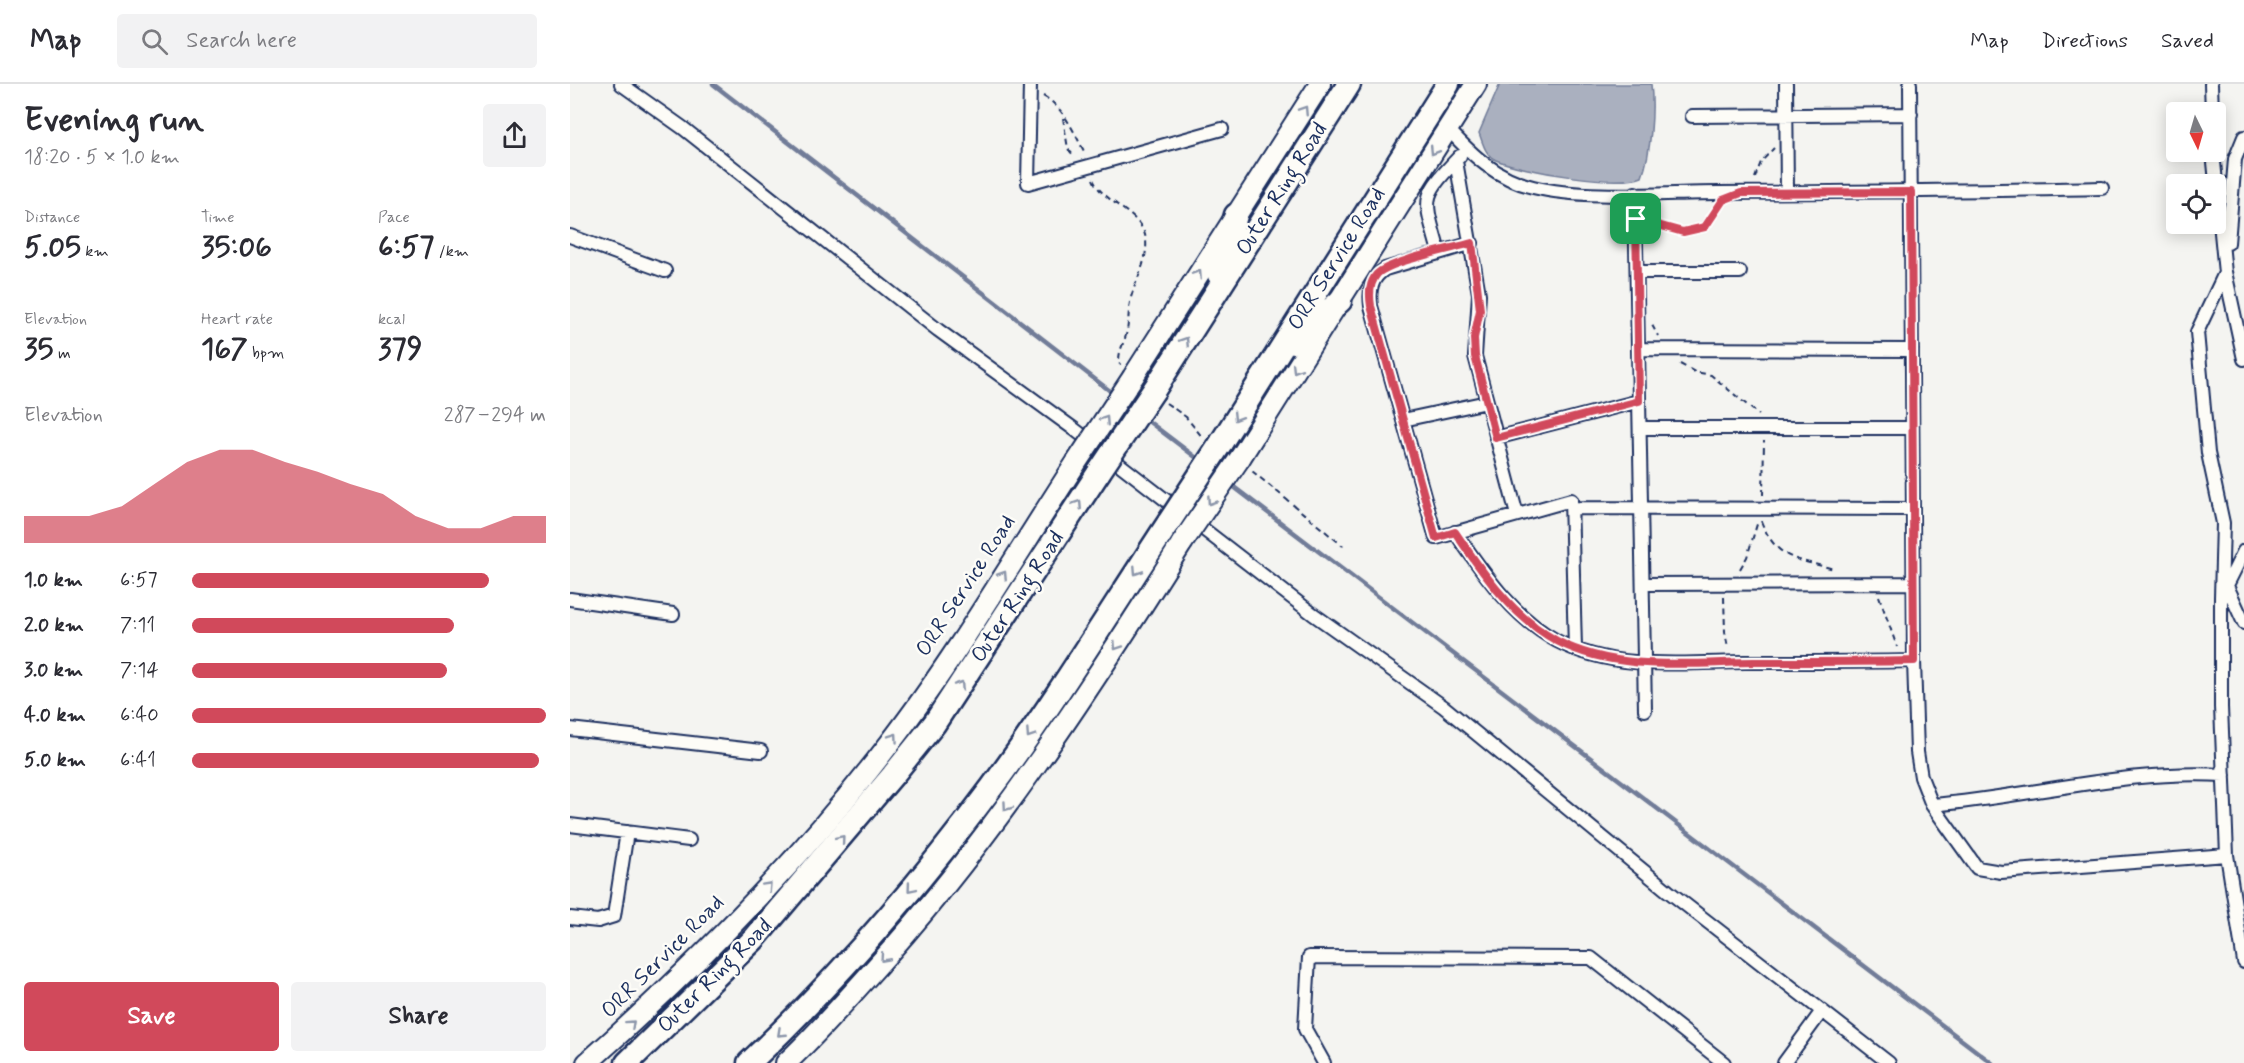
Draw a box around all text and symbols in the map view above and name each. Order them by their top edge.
search box [117,14,537,68]
text: Map [30,23,81,60]
icon: search [138,25,171,58]
text: Search here [186,27,297,55]
text: Map [1970,27,2009,55]
text: Directions [2042,27,2128,55]
text: Saved [2161,27,2214,55]
text: Evening run [24,99,204,143]
north arrow [2166,102,2226,162]
map controls [2166,102,2226,234]
button: share [483,104,546,167]
one-way arrow [1296,106,1308,116]
street label: Outer Ring Road [1230,117,1337,262]
text: 18:20 · 5 × 1.0 km [24,144,180,171]
one-way arrow [1430,144,1441,155]
button: locate [2166,174,2226,234]
street label: ORR Service Road [1282,182,1392,336]
pin [1610,193,1661,244]
icon: arrive [1619,202,1652,235]
text: Distance [24,207,80,228]
text: Time [201,207,235,228]
text: Pace [378,207,410,228]
text: 5.05 [24,228,81,267]
text: 35:06 [201,228,272,267]
text: 6:57 [378,228,434,267]
text: km [81,241,109,262]
text: /km [434,241,469,262]
one-way arrow [1191,270,1203,280]
text: Elevation [24,309,87,330]
text: Heart rate [201,309,273,330]
text: kcal [378,309,405,330]
text: 35 [24,330,54,369]
text: 167 [201,330,248,369]
text: 379 [378,330,422,369]
one-way arrow [1178,337,1190,347]
text: m [54,343,71,364]
text: bpm [248,343,284,364]
one-way arrow [1292,362,1303,373]
text: Elevation [24,402,103,429]
text: 287–294 m [444,402,546,429]
one-way arrow [1234,411,1245,422]
one-way arrow [1097,416,1109,426]
one-way arrow [1207,494,1218,505]
one-way arrow [1071,500,1083,510]
street label: ORR Service Road [910,510,1022,662]
street label: Outer Ring Road [965,526,1074,670]
one-way arrow [1133,564,1144,575]
text: 1.0 km [24,567,83,594]
text: 6:57 [120,567,158,594]
one-way arrow [996,571,1007,582]
text: 2.0 km [24,612,84,639]
text: 7:11 [120,612,155,639]
one-way arrow [1113,639,1124,650]
text: 3.0 km [24,657,83,684]
text: 7:14 [120,657,159,684]
one-way arrow [953,680,964,691]
text: 4.0 km [24,702,86,729]
text: 6:40 [120,702,159,729]
one-way arrow [1026,727,1037,738]
one-way arrow [887,733,898,744]
text: 5.0 km [24,747,86,774]
text: 6:41 [120,747,156,774]
one-way arrow [1003,801,1014,812]
one-way arrow [833,835,844,846]
one-way arrow [907,881,918,892]
one-way arrow [761,882,772,892]
street label: ORR Service Road [595,889,731,1025]
street label: Outer Ring Road [652,913,781,1042]
one-way arrow [880,951,891,962]
button: Save [24,982,279,1051]
button: Share [291,982,546,1051]
one-way arrow [624,1020,634,1031]
one-way arrow [777,1026,787,1037]

